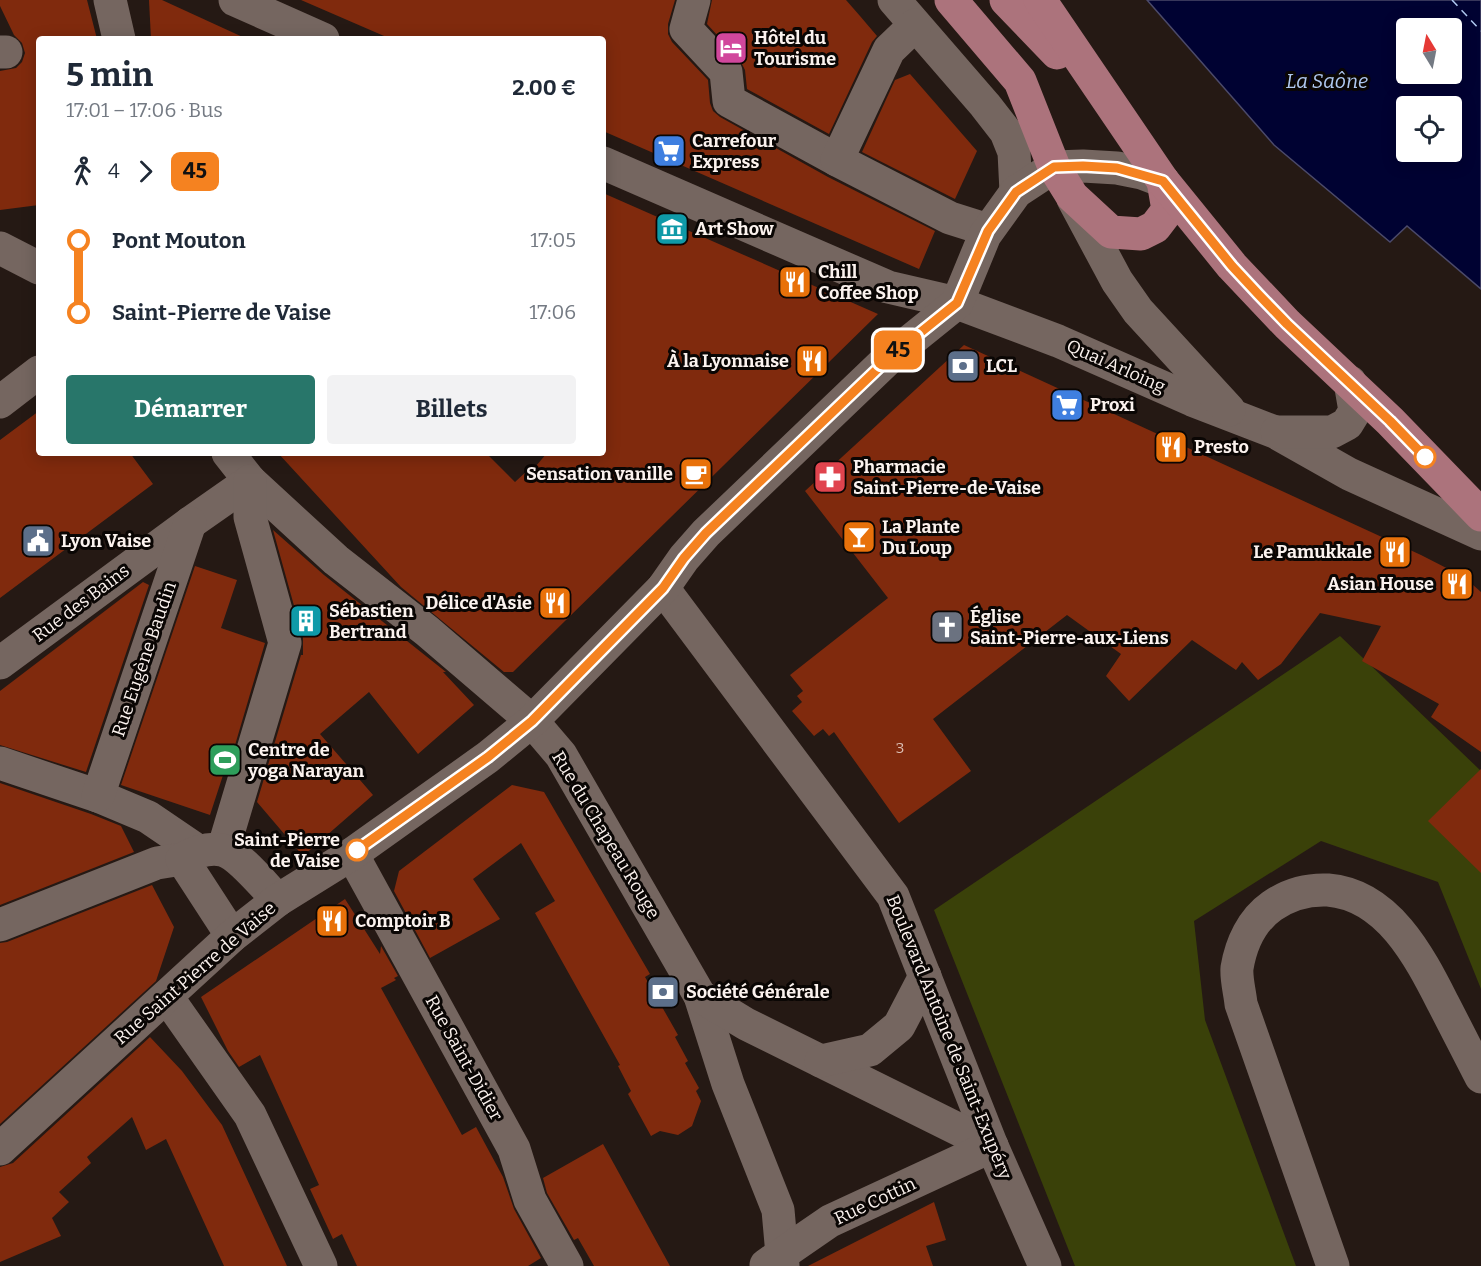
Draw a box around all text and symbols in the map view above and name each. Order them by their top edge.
north arrow [1396,18,1462,84]
map controls [1396,18,1462,162]
place label: Hôtel du Tourisme [754,27,836,70]
hotel icon: Hôtel du Tourisme [713,30,749,66]
text: 5 min [66,55,153,95]
water label: La Saône [1286,69,1368,93]
text: 2.00 € [512,74,576,101]
button: locate [1396,96,1462,162]
text: 17:01 – 17:06 · Bus [66,98,223,122]
place label: Carrefour Express [692,130,777,173]
supermarket icon: Carrefour Express [651,133,687,169]
icon: walk [66,155,99,188]
icon: forward [129,155,162,188]
text: 45 [183,158,207,184]
text: 4 [108,159,120,183]
museum icon: Art Show [654,211,690,247]
place label: Art Show [695,218,775,240]
text: Pont Mouton [112,227,246,254]
text: 17:05 [530,228,576,252]
place label: Chill Coffee Shop [818,261,919,304]
restaurant icon: Chill Coffee Shop [777,264,813,300]
text: Saint-Pierre de Vaise [112,299,331,326]
text: 17:06 [529,300,576,324]
line badge: 45 [871,330,925,370]
street label: Quai Arloing [1063,334,1169,398]
text: 45 [886,337,910,363]
restaurant icon: À la Lyonnaise [794,343,830,379]
bank icon: LCL [945,348,981,384]
place label: À la Lyonnaise [667,349,789,372]
place label: LCL [986,355,1017,377]
button: Démarrer [66,375,315,444]
button: Billets [327,375,576,444]
supermarket icon: Proxi [1049,387,1085,423]
place label: Proxi [1090,394,1135,416]
restaurant icon: Presto [1153,429,1189,465]
place label: Presto [1194,436,1249,458]
unlabelled marker [1414,446,1436,468]
cafe icon: Sensation vanille [678,456,714,492]
place label: Pharmacie Saint-Pierre-de-Vaise [853,456,1041,499]
pharmacy icon: Pharmacie Saint-Pierre-de-Vaise [812,459,848,495]
place label: Sensation vanille [526,463,673,485]
place label: La Plante Du Loup [882,516,960,559]
bar icon: La Plante Du Loup [841,519,877,555]
public building icon: Lyon Vaise [20,523,56,559]
place label: Lyon Vaise [61,530,151,552]
restaurant icon: Le Pamukkale [1377,534,1413,570]
place label: Le Pamukkale [1253,541,1372,563]
street label: Rue des Bains [28,560,134,646]
restaurant icon: Asian House [1439,566,1475,602]
place label: Asian House [1327,573,1434,595]
street label: Rue Eugène Baudin [107,578,181,739]
restaurant icon: Délice d'Asie [537,585,573,621]
place label: Délice d'Asie [426,592,532,614]
place label: Sébastien Bertrand [329,600,414,643]
building icon: Sébastien Bertrand [288,603,324,639]
place label: Église Saint-Pierre-aux-Liens [970,605,1169,649]
church icon: Église Saint-Pierre-aux-Liens [929,609,965,645]
place label: Centre de yoga Narayan [247,739,365,782]
house number: 3 [896,739,904,757]
sports icon: Centre de yoga Narayan [207,742,243,778]
street label: Rue du Chapeau Rouge [547,747,665,923]
place label: Saint-Pierre de Vaise [234,829,340,872]
marker: Saint-Pierre de Vaise [346,839,368,861]
street label: Boulevard Antoine de Saint-Exupéry [882,892,1016,1183]
street label: Rue Saint Pierre de Vaise [110,897,280,1049]
restaurant icon: Comptoir B [314,903,350,939]
place label: Comptoir B [355,910,451,932]
bank icon: Société Générale [645,974,681,1010]
place label: Société Générale [686,981,830,1003]
street label: Rue Saint-Didier [421,992,508,1124]
street label: Rue Cottin [831,1172,920,1229]

